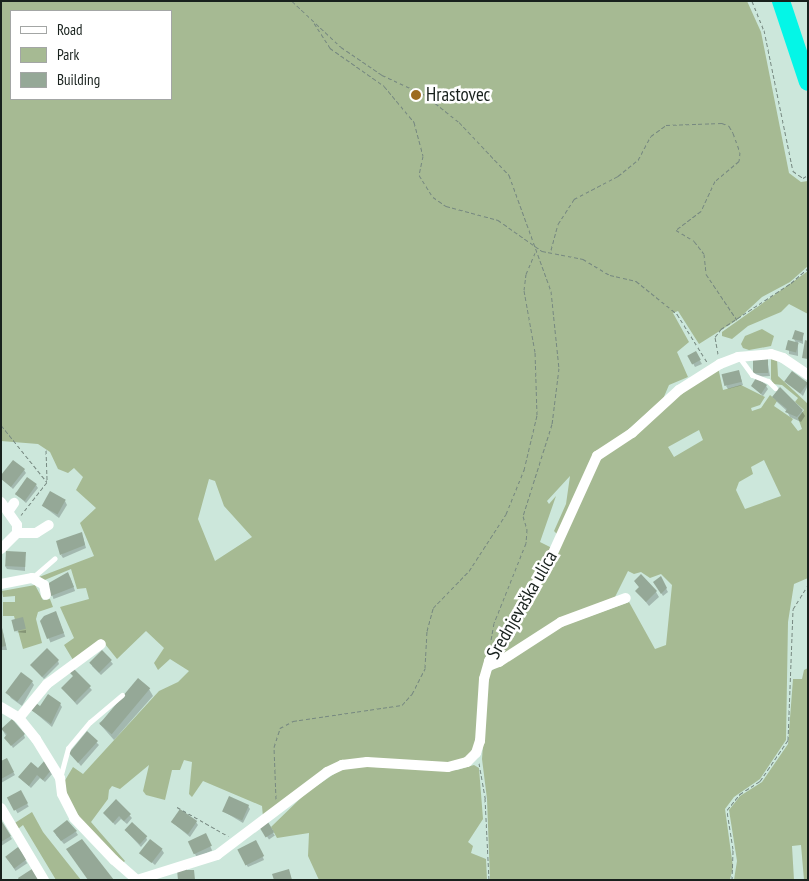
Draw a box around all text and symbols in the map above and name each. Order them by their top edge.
legend [10,10,172,100]
text: Road [57,20,83,39]
text: Park [57,45,79,64]
text: Building [57,70,100,89]
place label: Hrastovec [426,84,490,106]
marker: Hrastovec [410,89,422,101]
street label: Srednjevaška ulica [482,547,562,663]

